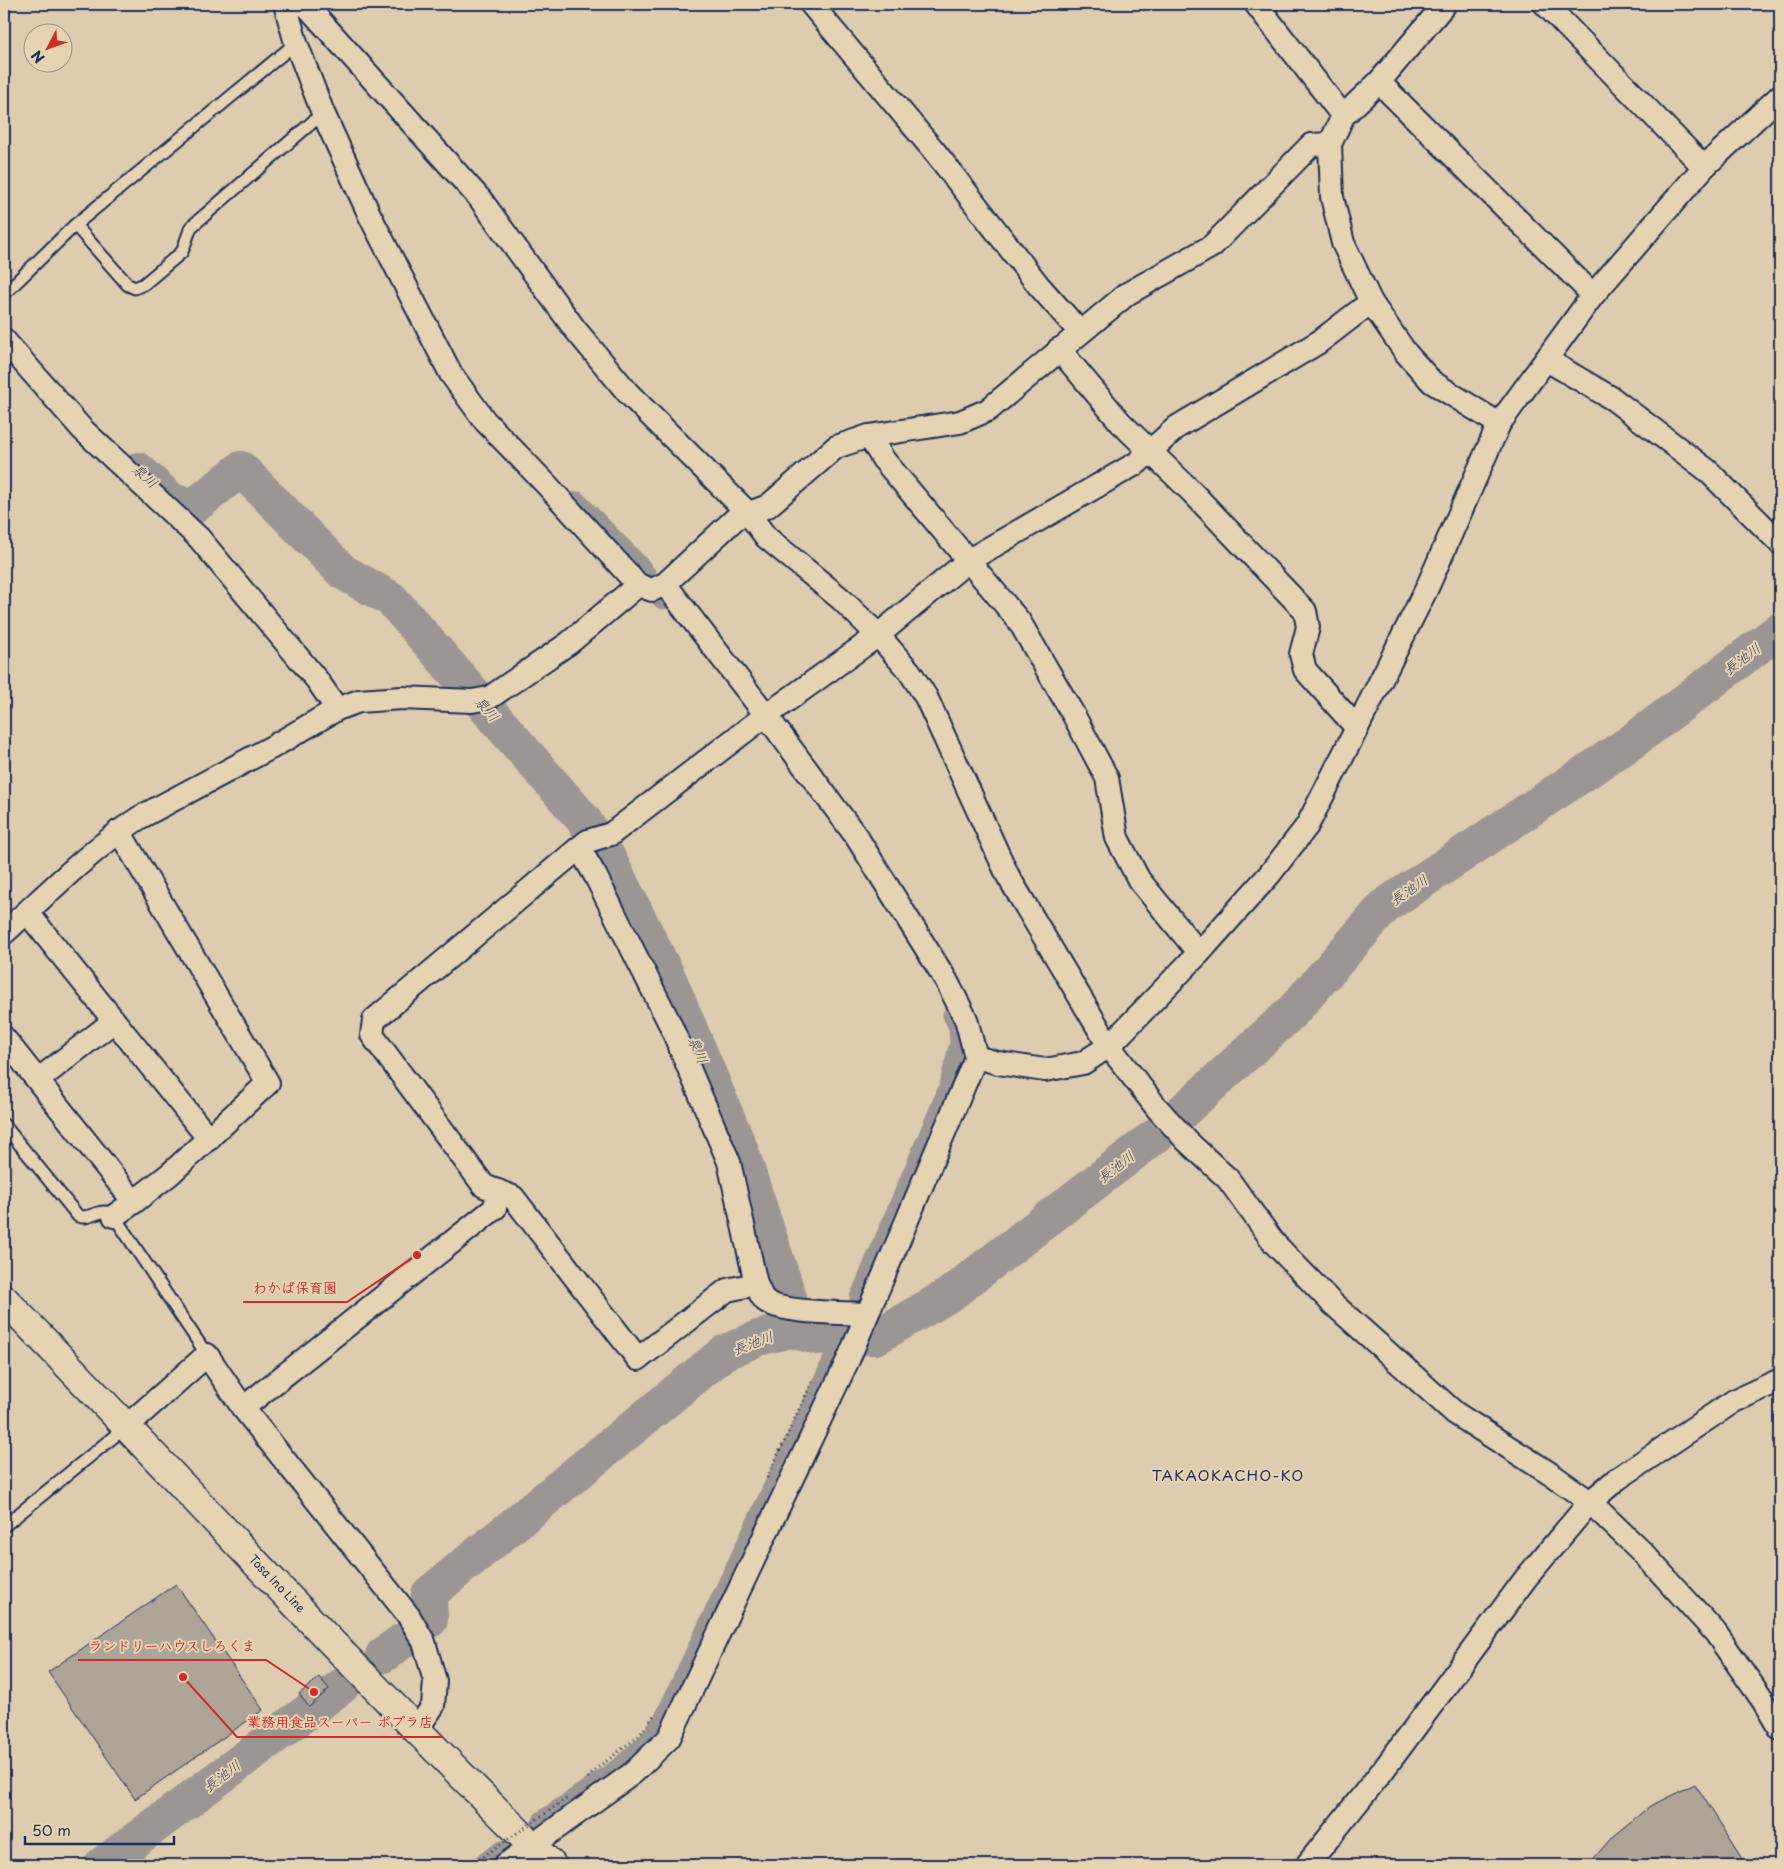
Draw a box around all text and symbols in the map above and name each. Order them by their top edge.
north arrow [22,22,72,72]
text: N [26,46,49,68]
water label: 泉川 [128,458,163,493]
water label: 長池川 [1719,638,1765,680]
water label: 泉川 [470,691,504,726]
water label: 長池川 [1385,869,1432,910]
water label: 泉川 [683,1033,714,1067]
water label: 長池川 [1093,1145,1139,1188]
callout: わかば保育園 [243,1273,347,1302]
text: わかば保育園 [253,1277,337,1298]
water label: 長池川 [730,1325,776,1360]
district label: TAKAOKACHO-KO [1152,1463,1304,1486]
street label: Tosa Ino Line [245,1550,310,1616]
callout: ランドリーハウスしろくま [78,1631,266,1660]
text: ランドリーハウスしろくま [88,1635,256,1656]
callout: 業務用食品スーパー ポプラ店 [237,1708,443,1737]
text: 業務用食品スーパー ポプラ店 [247,1711,433,1732]
water label: 長池川 [199,1755,245,1797]
scale bar [25,1814,174,1846]
text: 50 m [32,1818,71,1841]

